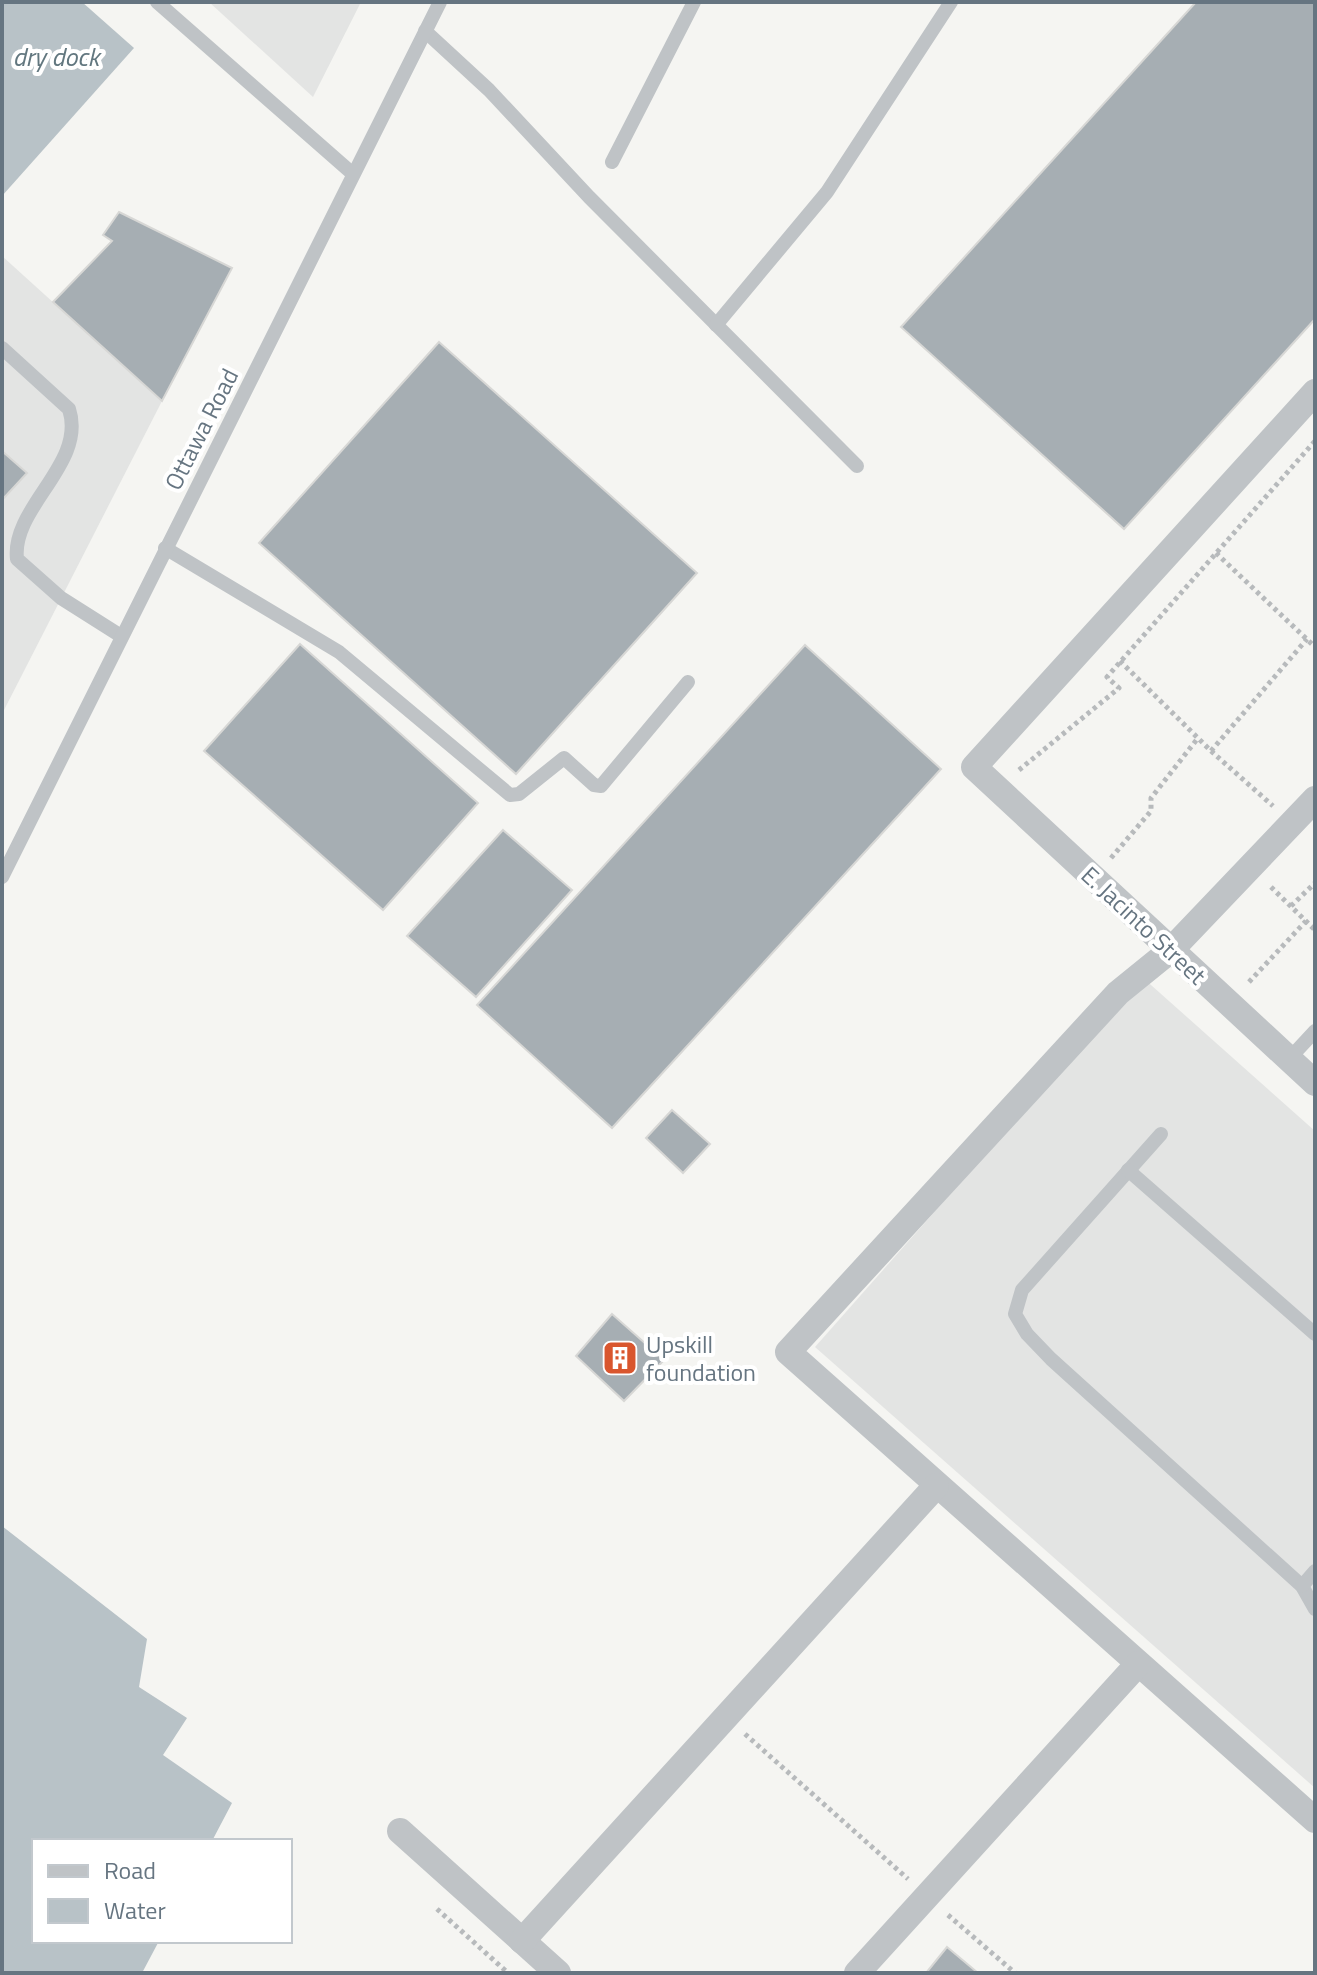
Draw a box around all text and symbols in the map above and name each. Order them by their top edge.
water label: dry dock [13,37,103,76]
street label: Ottawa Road [155,362,247,496]
street label: E. Jacinto Street [1073,857,1215,993]
place label: Upskill foundation [646,1326,756,1390]
building icon: Upskill foundation [601,1339,639,1377]
legend [32,1839,292,1943]
text: Road [104,1852,156,1888]
text: Water [104,1892,166,1928]

